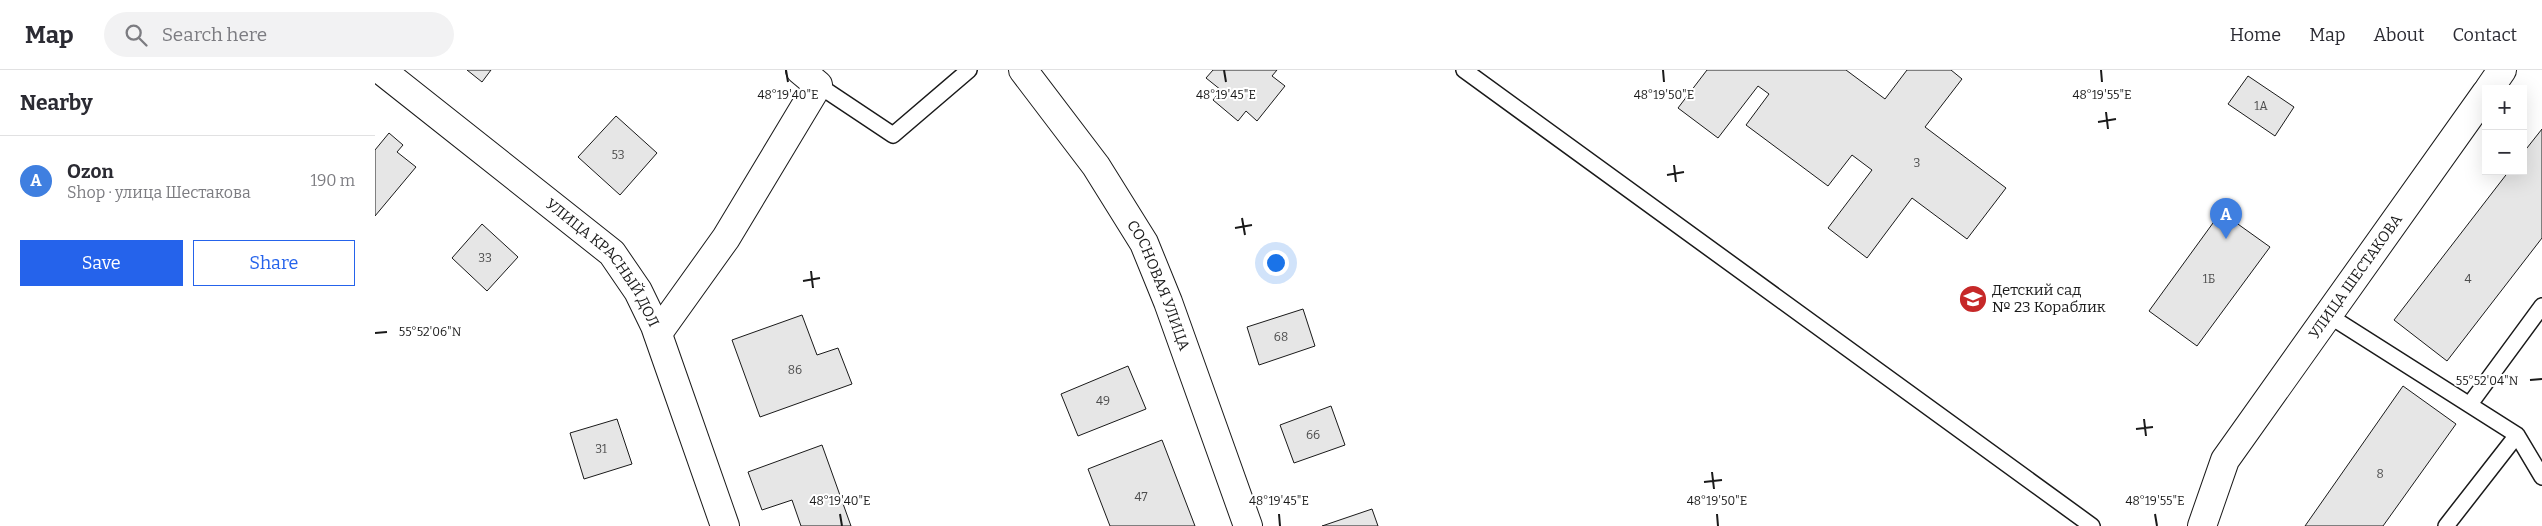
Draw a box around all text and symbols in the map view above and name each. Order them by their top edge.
search box [104,12,454,57]
text: Map [25,21,74,49]
icon: search [122,21,150,49]
text: Search here [162,23,267,46]
text: Home [2230,24,2281,46]
text: Map [2309,24,2345,46]
text: About [2373,24,2424,46]
text: Contact [2452,24,2517,46]
map controls [2482,85,2527,175]
button: + [2482,85,2527,130]
text: 48°19'40"E [757,88,819,102]
text: 48°19'45"E [1196,88,1256,102]
text: 48°19'50"E [1634,88,1694,102]
text: 48°19'55"E [2072,88,2132,102]
text: Nearby [20,90,93,116]
house number: 1А [2254,99,2268,113]
button: − [2482,130,2527,175]
house number: 53 [612,148,625,162]
house number: 3 [1914,156,1921,170]
text: Ozon [67,160,114,183]
text: A [30,171,42,190]
text: 190 m [310,171,355,190]
text: Shop · улица Шестакова [67,183,251,202]
street label: УЛИЦА КРАСНЫЙ ДОЛ [542,195,663,330]
pin: A [2210,198,2242,239]
street label: УЛИЦА ШЕСТАКОВА [2305,210,2406,342]
street label: СОСНОВАЯ УЛИЦА [1123,217,1194,353]
button: Save [20,240,183,286]
button: Share [193,240,355,286]
your location [1263,250,1289,276]
house number: 33 [478,251,492,265]
house number: 1Б [2203,272,2215,286]
house number: 4 [2464,272,2472,286]
place label: Детский сад № 23 Кораблик [1992,281,2106,316]
school or university icon: Детский сад № 23 Кораблик [1958,284,1988,314]
text: 55°52'06"N [399,325,462,339]
house number: 68 [1274,330,1288,344]
house number: 86 [788,363,802,377]
text: 55°52'04"N [2456,374,2519,388]
house number: 49 [1096,394,1110,408]
house number: 66 [1306,428,1320,442]
house number: 31 [595,442,607,456]
house number: 8 [2376,467,2384,481]
house number: 47 [1135,490,1147,504]
text: 48°19'40"E [809,494,871,508]
text: 48°19'45"E [1249,494,1309,508]
text: 48°19'50"E [1687,494,1747,508]
text: 48°19'55"E [2125,494,2185,508]

